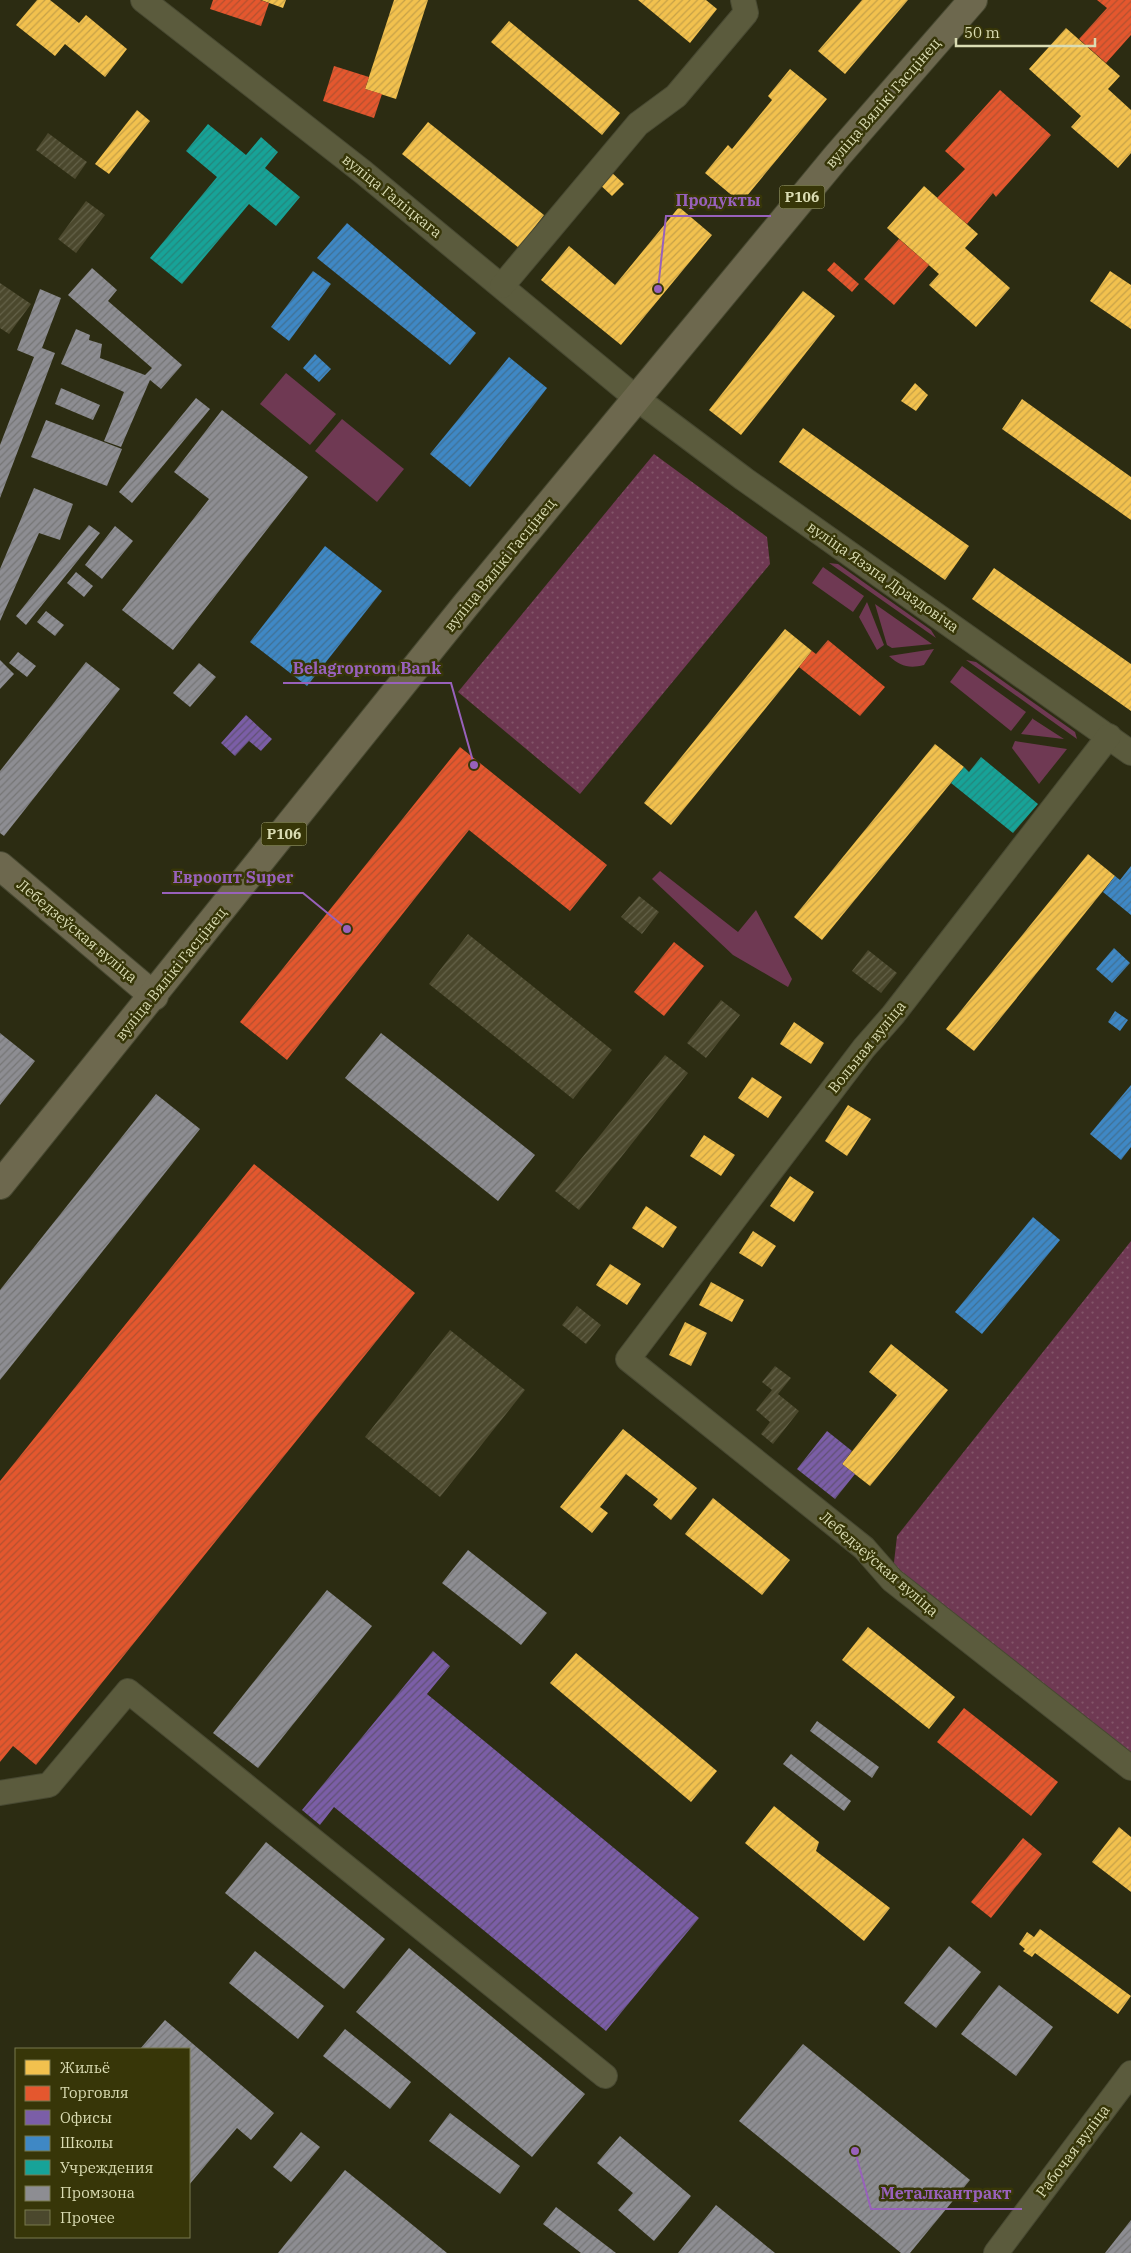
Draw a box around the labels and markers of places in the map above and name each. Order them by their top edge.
callout: Продукты [666,185,771,216]
callout: Belagroprom Bank [283,652,451,683]
callout: Евроопт Super [162,862,303,893]
callout: Металкантракт [871,2178,1022,2209]

